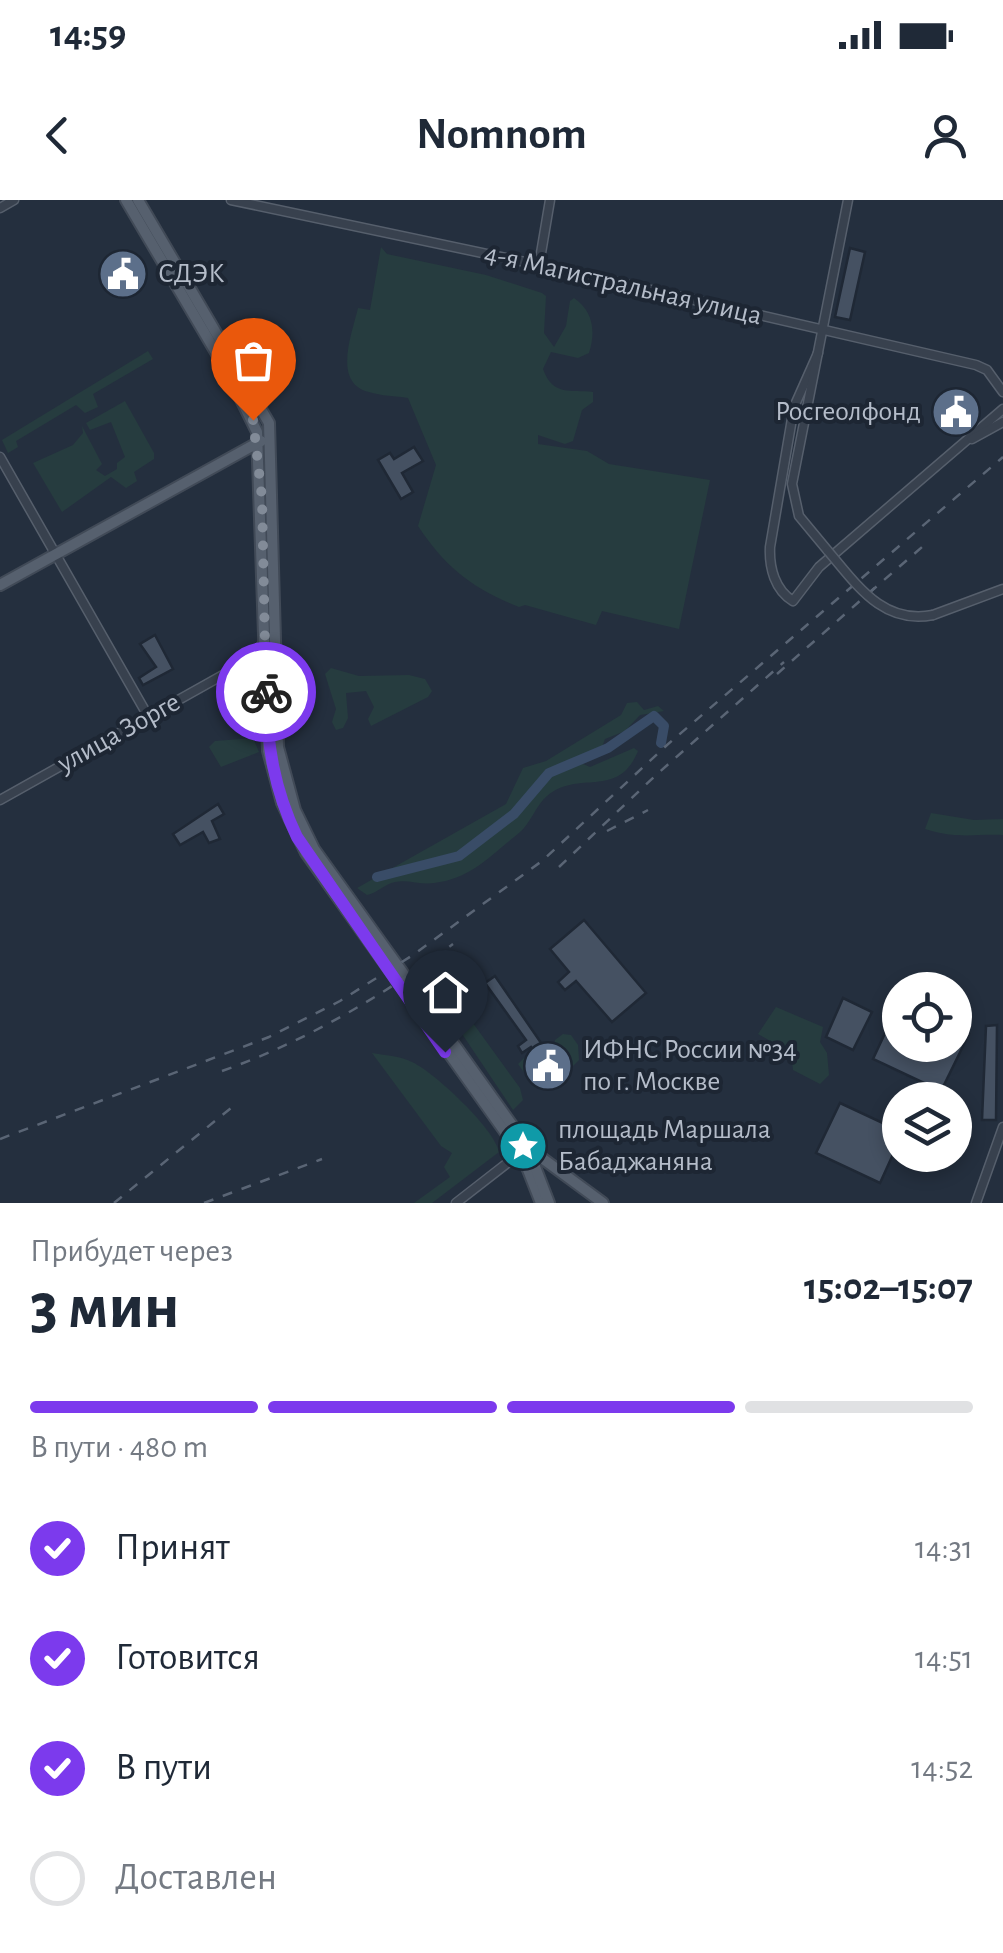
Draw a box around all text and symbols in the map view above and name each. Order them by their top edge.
text: 14:59 [50,16,126,54]
icon: back [30,108,85,163]
icon: person [918,108,973,163]
text: Nomnom [416,112,587,157]
street label: 4-я Магистральная улица [482,239,765,331]
public building icon: СДЭК [97,248,149,300]
place label: СДЭК [158,260,225,288]
pin [211,318,296,421]
icon: bag [226,333,281,388]
public building icon: Росгеолфонд [930,386,982,438]
place label: Росгеолфонд [775,398,921,426]
courier [216,642,316,742]
icon: bike [239,665,294,720]
street label: улица Зорге [52,688,185,778]
pin [403,950,488,1053]
icon: home [418,965,473,1020]
map controls [882,972,972,1172]
button: locate [882,972,972,1062]
place label: ИФНС России №34 по г. Москве [583,1036,797,1096]
public building icon: ИФНС России №34 по г. Москве [522,1040,574,1092]
button: layers [882,1082,972,1172]
place label: площадь Маршала Бабаджаняна [558,1116,771,1176]
place icon: площадь Маршала Бабаджаняна [497,1120,549,1172]
text: Прибудет через [30,1235,233,1267]
text: 15:02–15:07 [804,1269,973,1307]
text: 3 мин [30,1275,180,1340]
text: В пути · 480 m [30,1431,208,1463]
icon: check [30,1521,85,1576]
text: Принят [115,1529,230,1567]
text: 14:31 [915,1532,973,1564]
icon: check [30,1631,85,1686]
text: Готовится [115,1639,260,1677]
text: 14:51 [915,1642,973,1674]
icon: check [30,1741,85,1796]
text: В пути [115,1749,212,1787]
text: 14:52 [911,1752,973,1784]
text: Доставлен [115,1859,277,1897]

